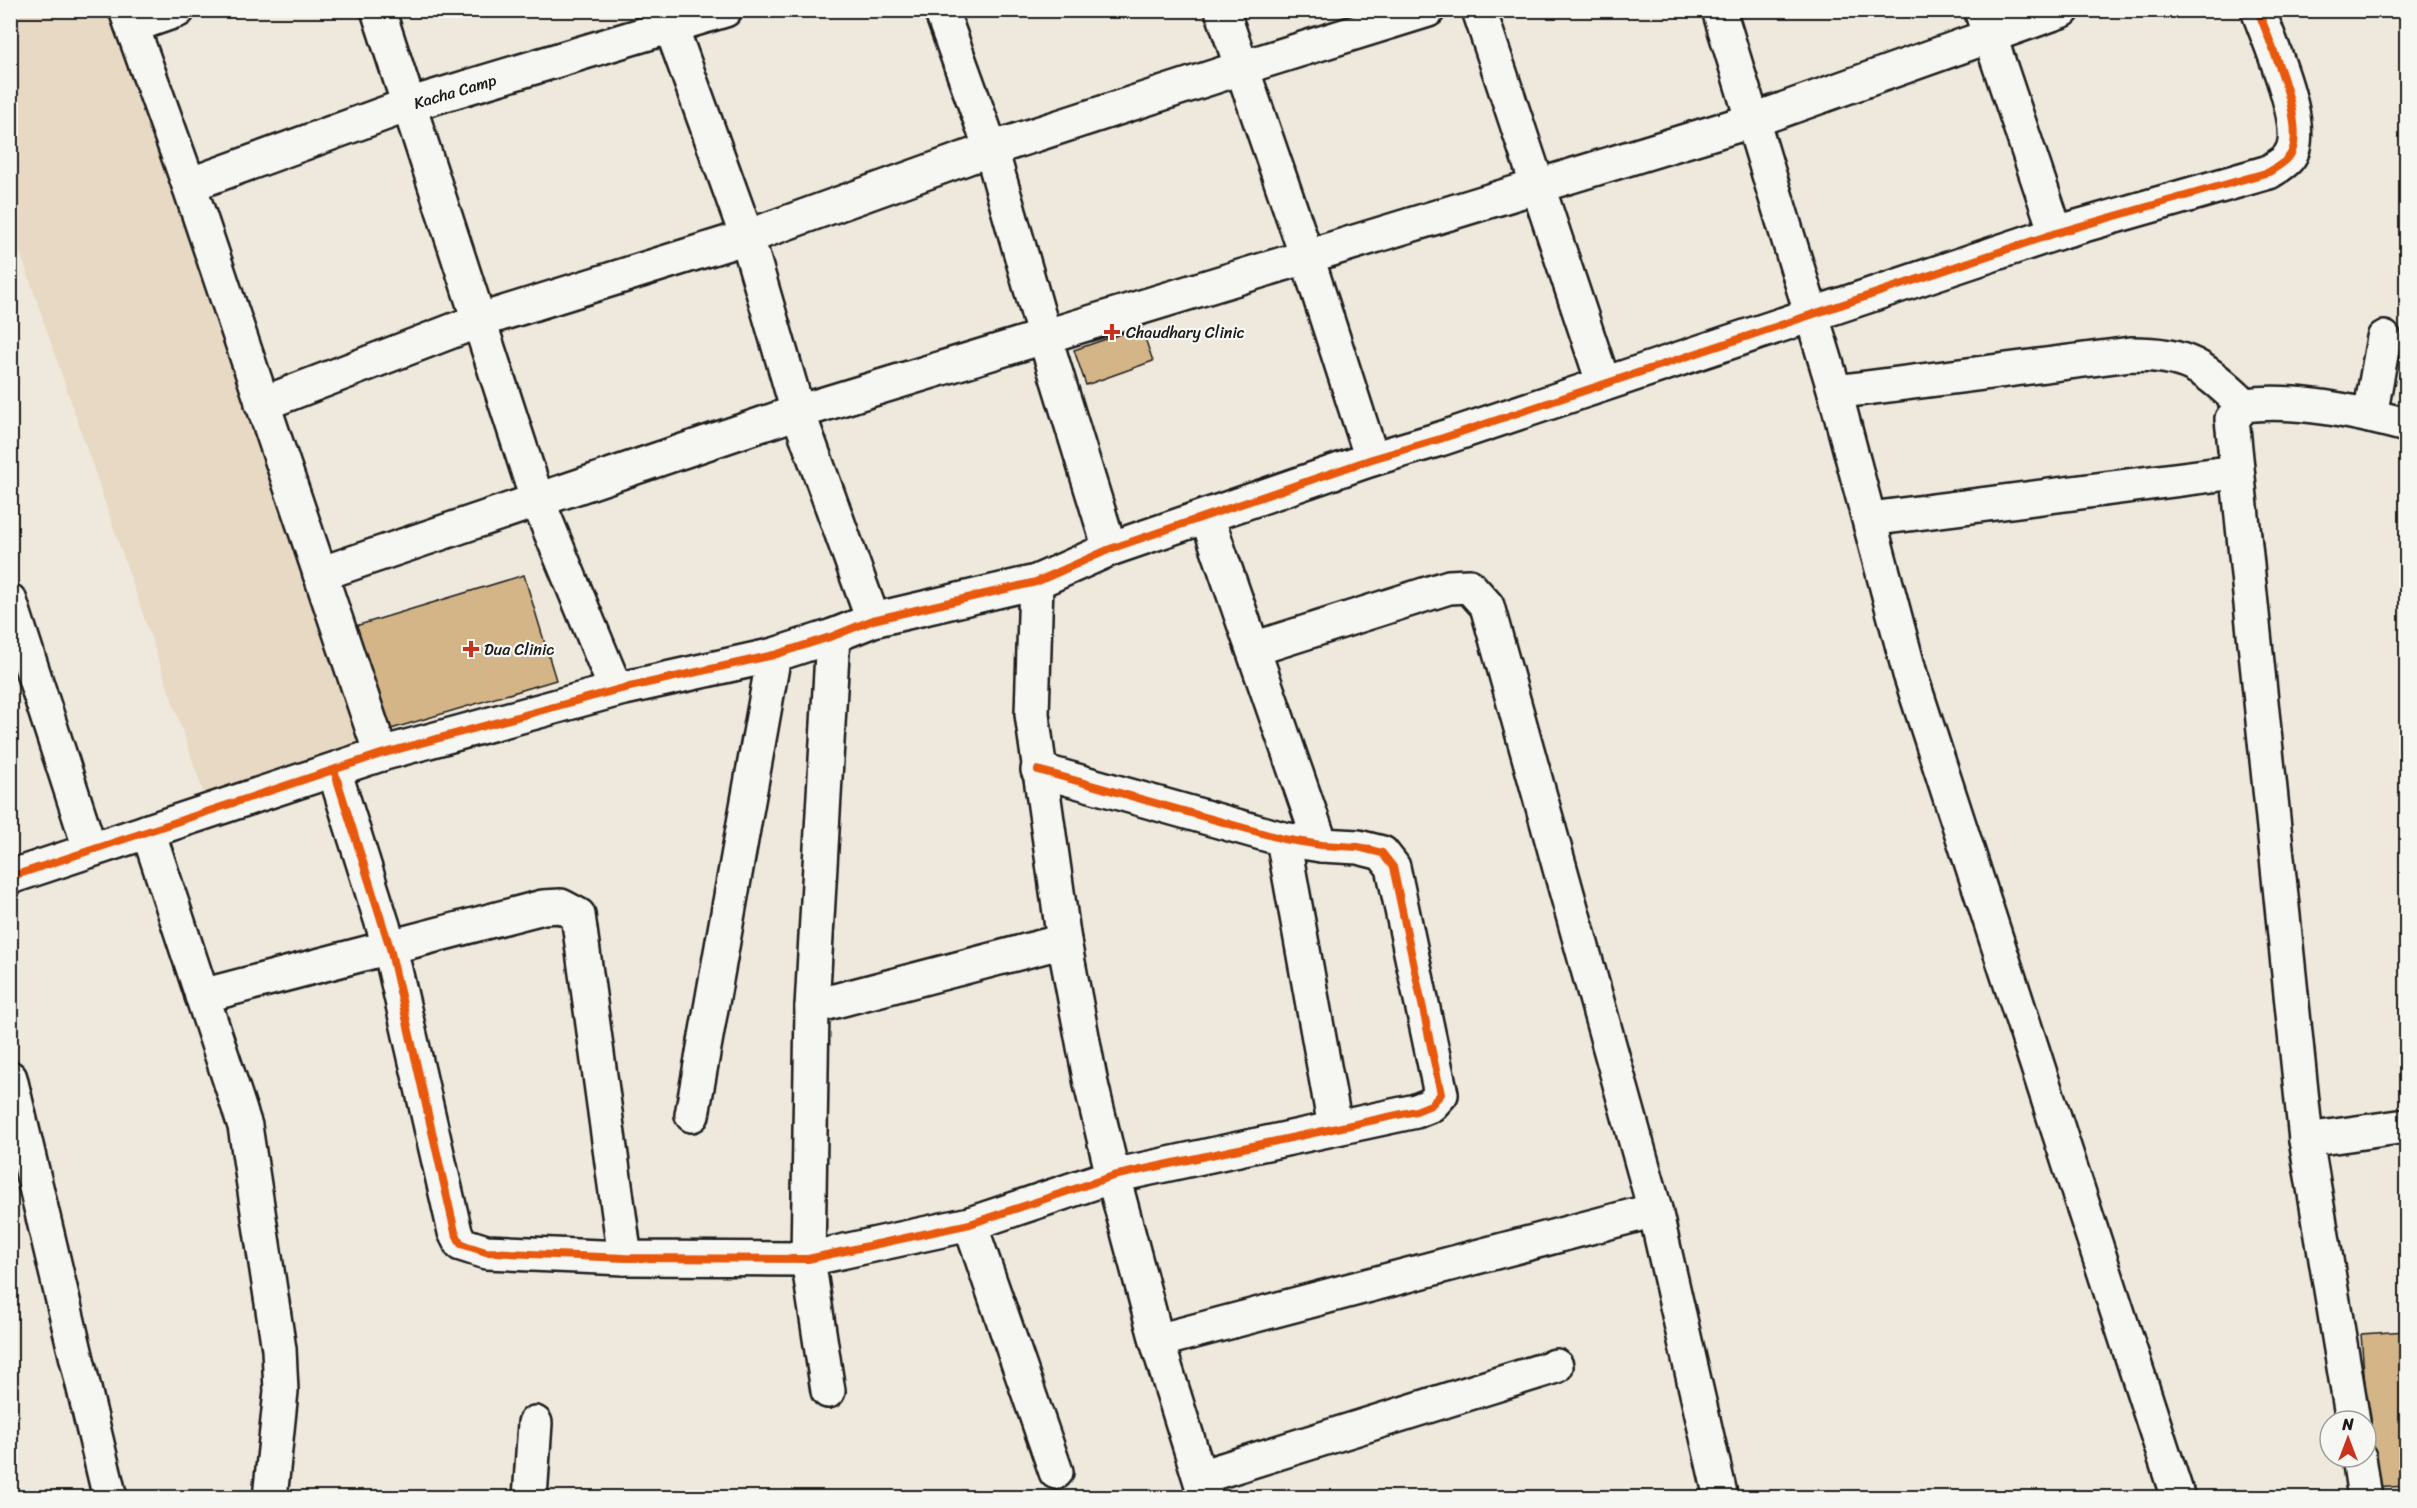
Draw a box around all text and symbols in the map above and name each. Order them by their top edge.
street label: Kacha Camp [410,65,500,118]
place label: Chaudhary Clinic [1126,318,1245,347]
marker: Chaudhary Clinic [1103,323,1121,341]
place label: Dua Clinic [484,635,554,664]
marker: Dua Clinic [462,640,480,658]
north arrow [2318,1409,2378,1469]
text: N [2341,1410,2354,1439]

